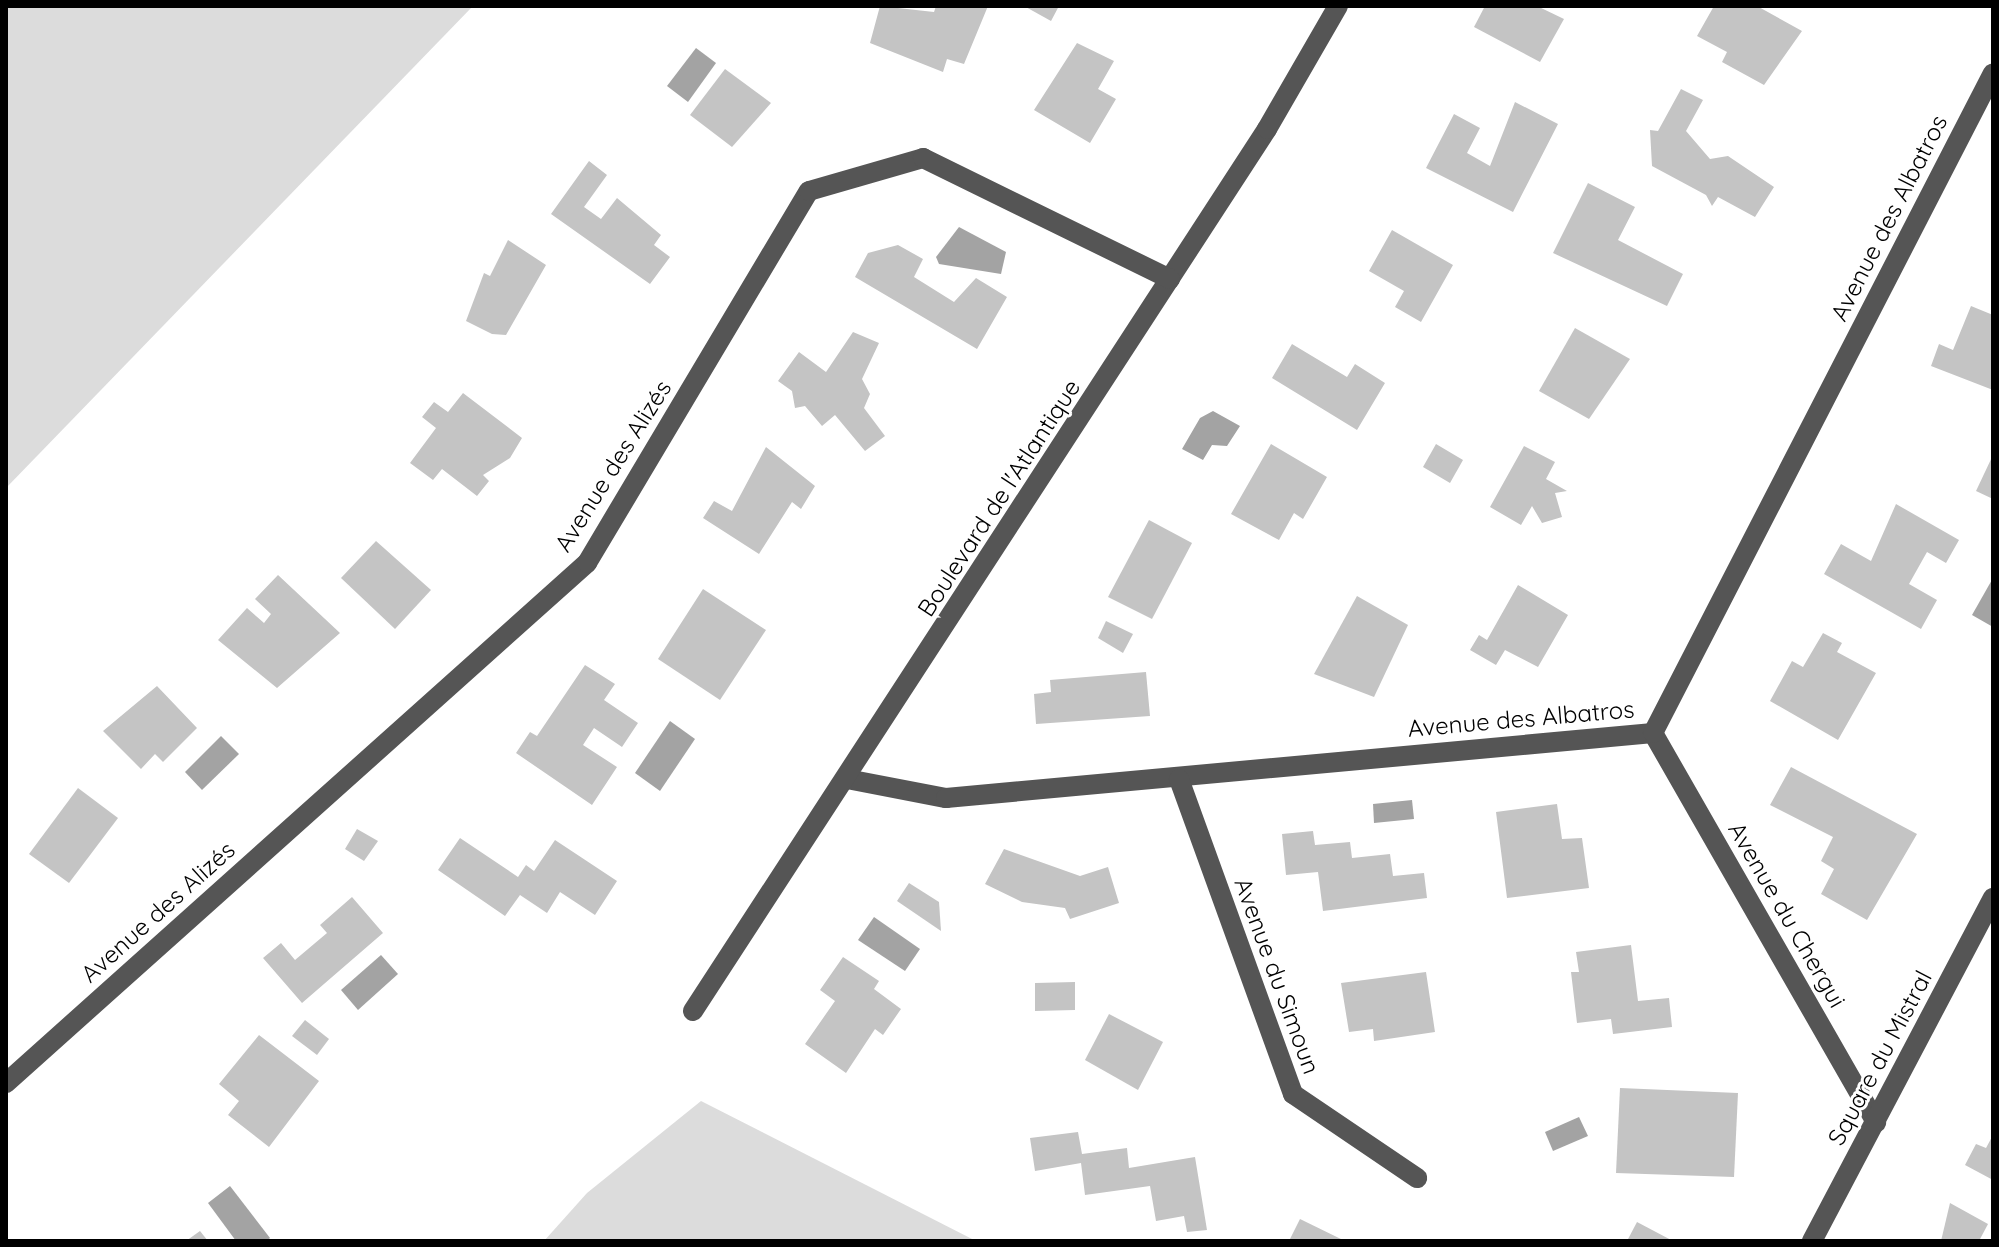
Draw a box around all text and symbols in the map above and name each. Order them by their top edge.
street label: Avenue des Albatros [1825,110,1953,326]
street label: Boulevard de l'Atlantique [912,374,1086,622]
street label: Avenue des Alizés [549,375,677,557]
street label: Avenue des Albatros [1407,695,1635,743]
street label: Avenue du Chergui [1722,817,1852,1013]
street label: Avenue des Alizés [75,835,241,989]
street label: Avenue du Simoun [1228,874,1326,1078]
street label: Square du Mistral [1822,966,1938,1150]

